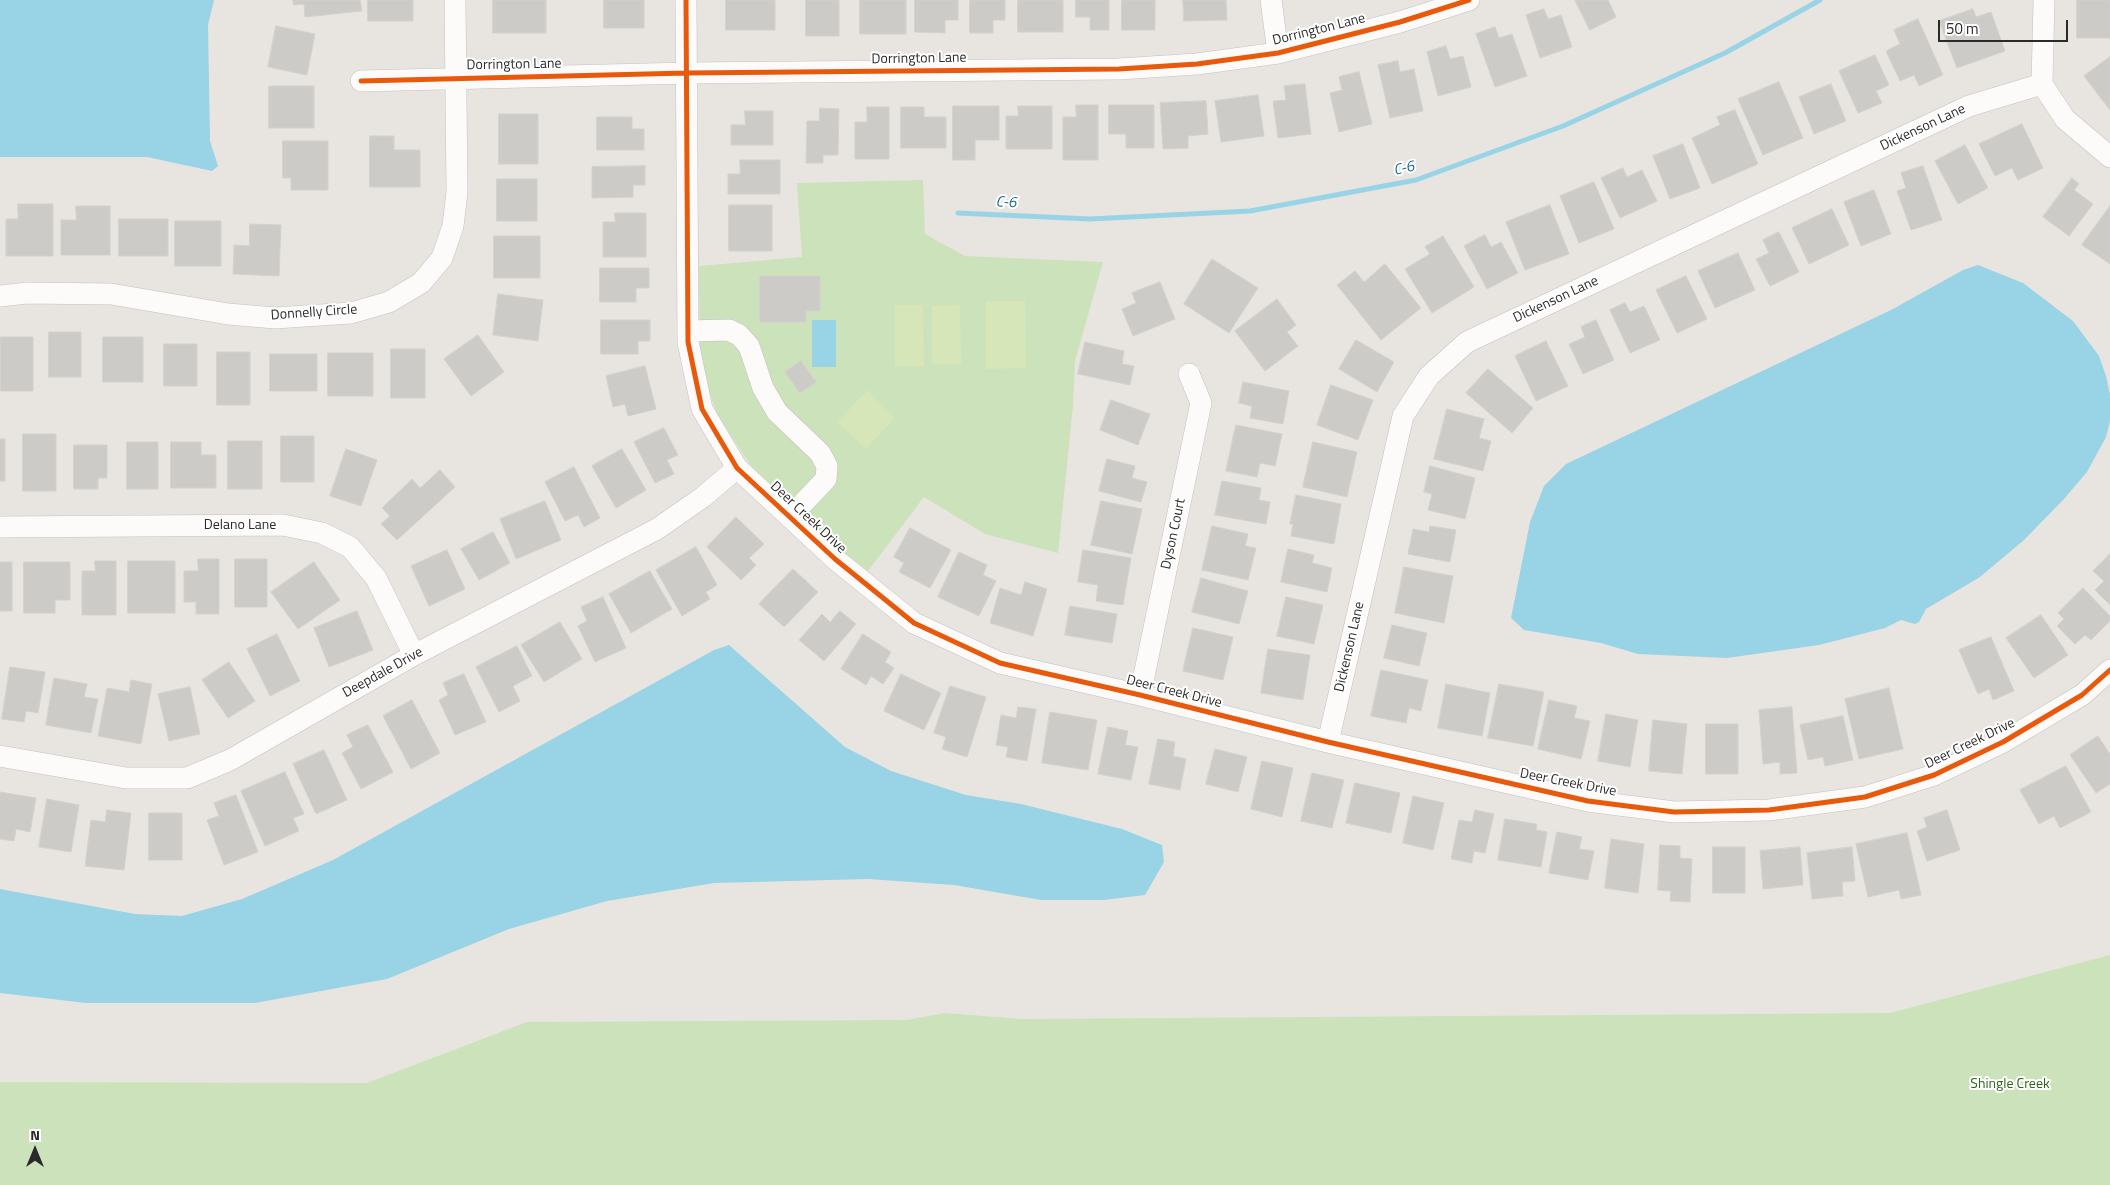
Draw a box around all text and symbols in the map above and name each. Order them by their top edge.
street label: Dorrington Lane [1271,10,1367,50]
scale bar [1940,10,2070,42]
text: 50 m [1946,17,1979,40]
street label: Dorrington Lane [871,50,967,68]
street label: Dorrington Lane [466,56,562,74]
street label: Dickenson Lane [1878,101,1968,155]
water label: C-6 [1392,158,1416,180]
water label: C-6 [995,193,1017,213]
street label: Dickenson Lane [1511,273,1601,327]
street label: Donnelly Circle [270,302,358,324]
street label: Deer Creek Drive [766,478,850,558]
street label: Dyson Court [1158,497,1190,571]
street label: Delano Lane [204,518,276,534]
street label: Dickenson Lane [1331,600,1369,694]
street label: Deepdale Drive [340,644,426,702]
street label: Deer Creek Drive [1124,672,1224,712]
street label: Deer Creek Drive [1922,715,2018,773]
street label: Deer Creek Drive [1518,765,1618,801]
park label: Shingle Creek [1970,1077,2050,1093]
text: N [30,1124,40,1145]
north arrow [10,1125,60,1175]

